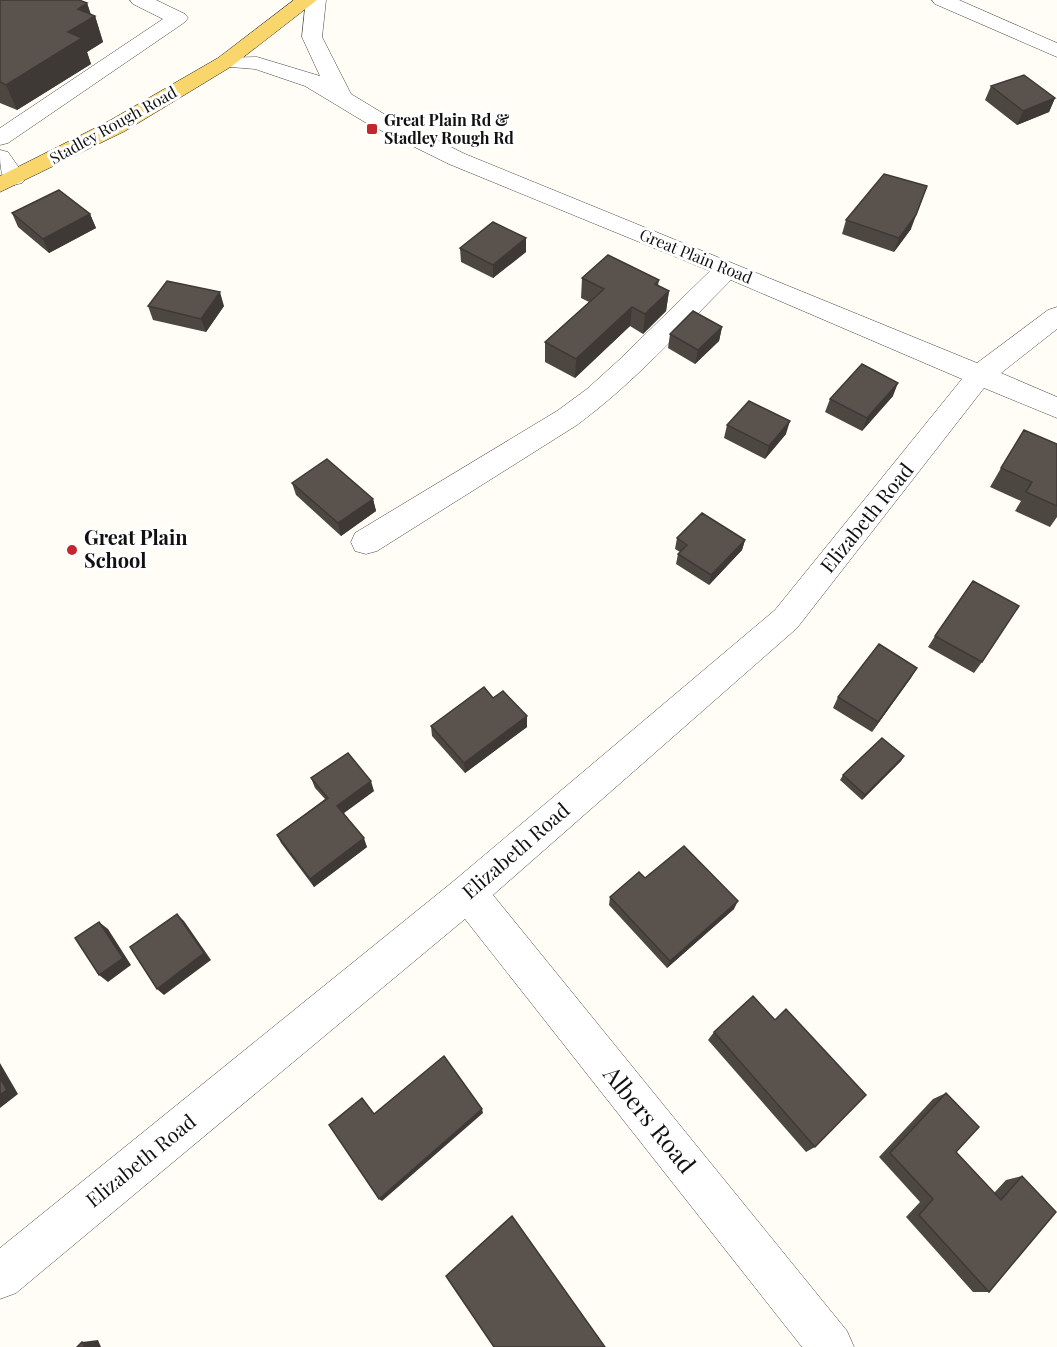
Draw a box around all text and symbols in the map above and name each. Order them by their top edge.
street label: Stadley Rough Road [45,81,180,168]
place label: Great Plain Rd & Stadley Rough Rd [384,109,514,148]
marker: Great Plain Rd & Stadley Rough Rd [365,122,379,136]
street label: Great Plain Road [637,223,756,288]
street label: Elizabeth Road [813,456,919,578]
place label: Great Plain School [84,523,188,573]
marker: Great Plain School [65,543,79,557]
street label: Elizabeth Road [456,795,575,904]
street label: Albers Road [597,1058,704,1179]
street label: Elizabeth Road [80,1107,201,1212]

